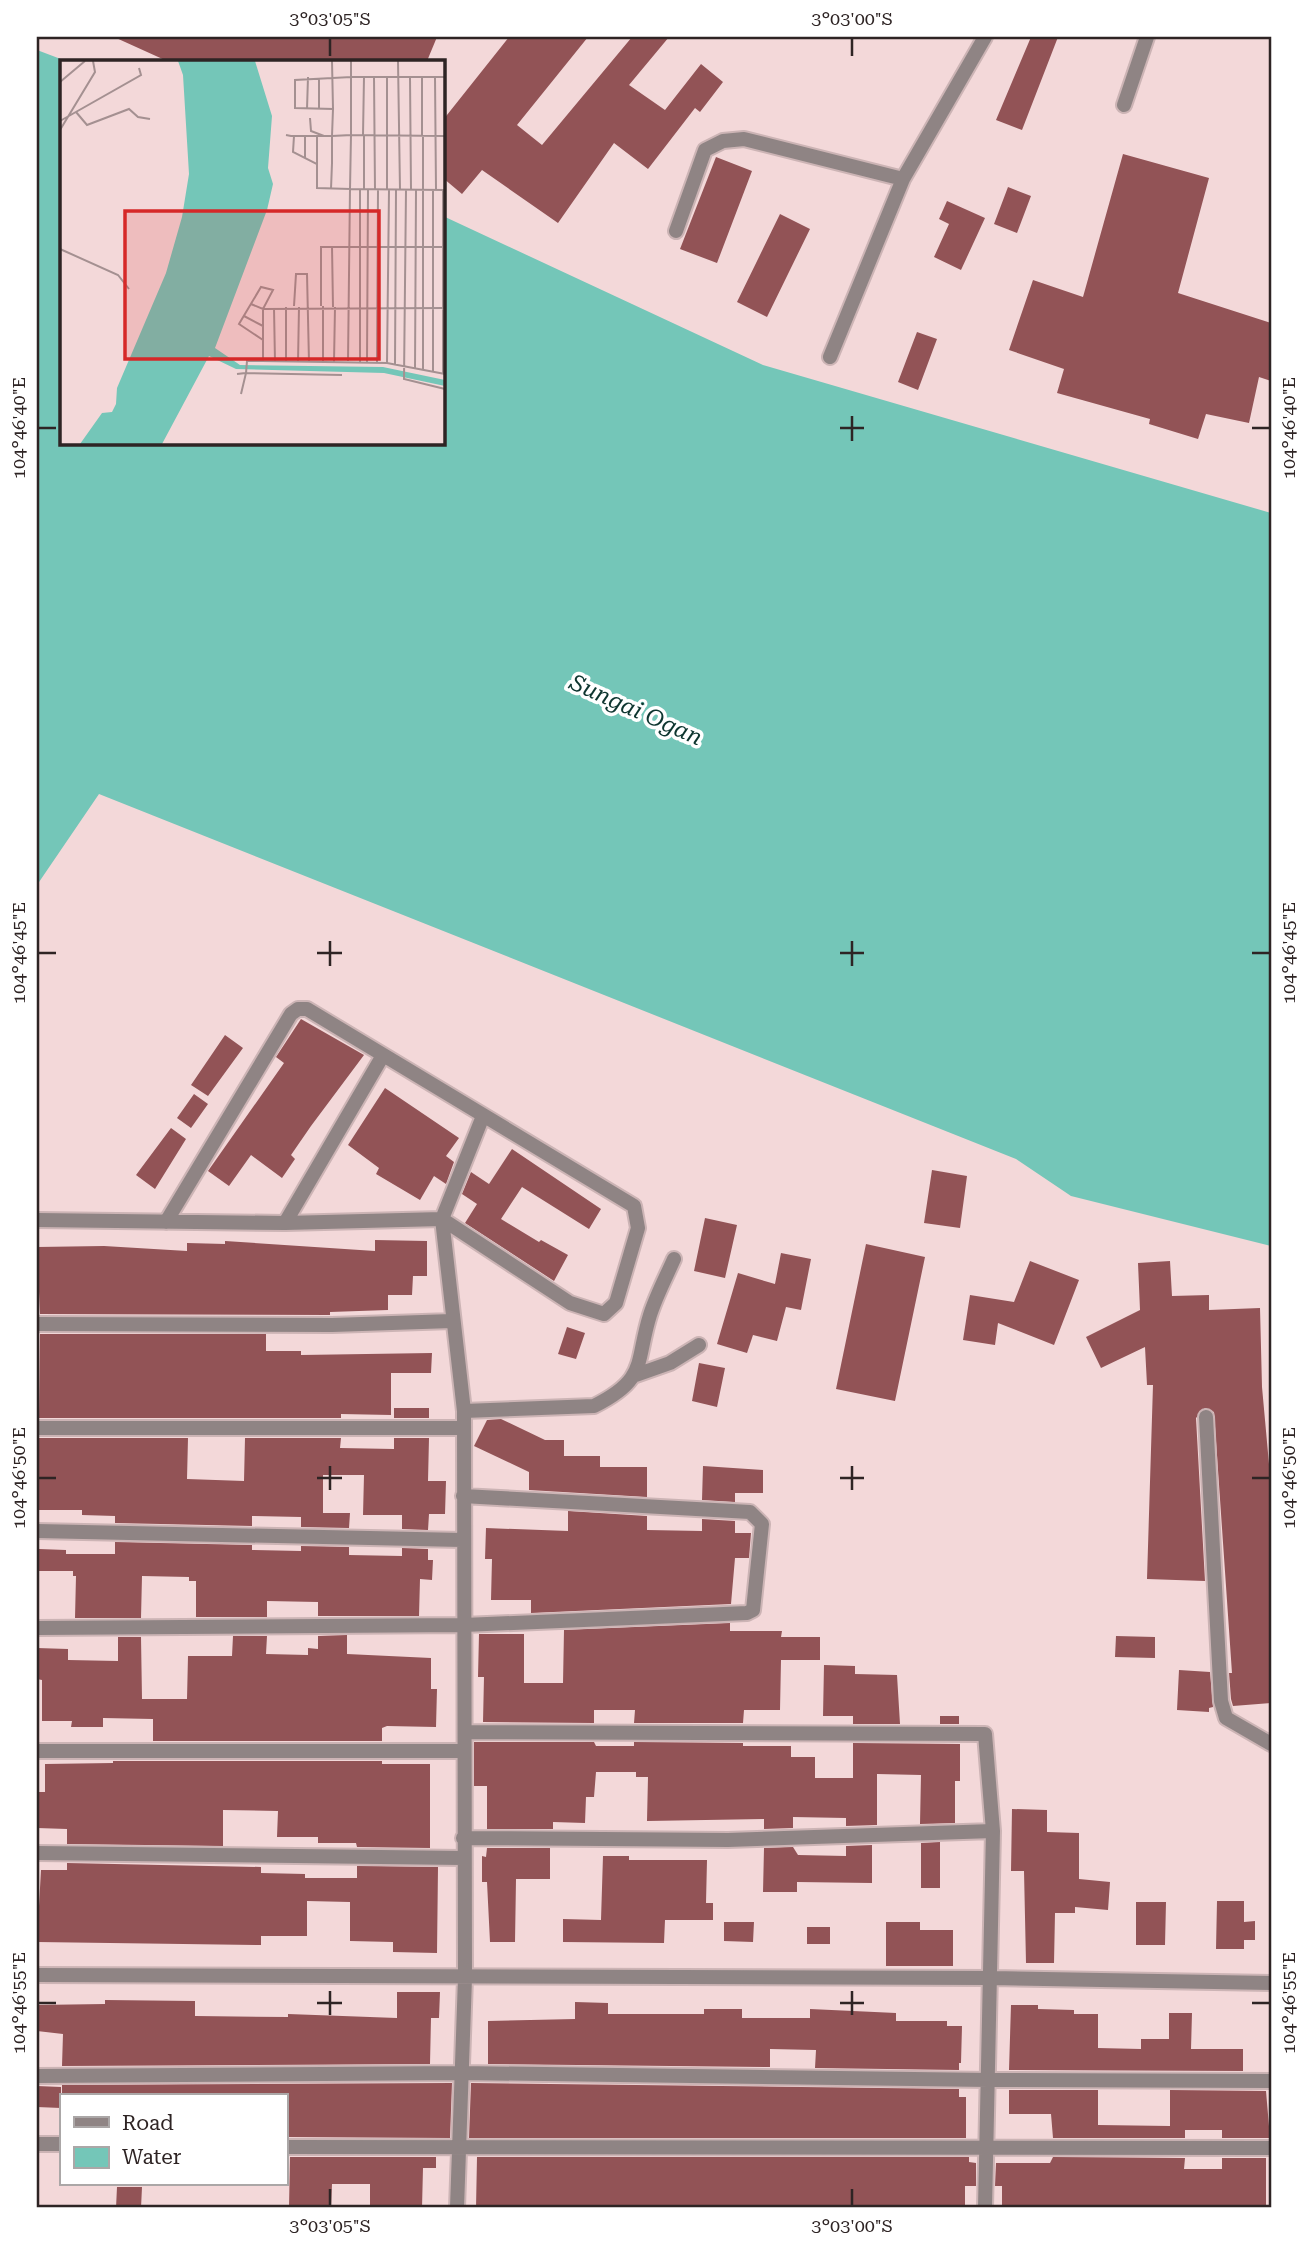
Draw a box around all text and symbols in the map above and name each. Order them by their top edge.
text: 3°03'05"S [289,8,371,29]
text: 3°03'00"S [811,8,893,29]
inset map [60,60,444,444]
text: 104°46'40"E [8,377,29,479]
text: 104°46'40"E [1278,377,1299,479]
water label: Sungai Ogan [565,668,706,751]
text: 104°46'45"E [8,902,29,1004]
text: 104°46'45"E [1278,902,1299,1004]
text: 104°46'50"E [8,1427,29,1529]
text: 104°46'50"E [1278,1427,1299,1529]
text: 104°46'55"E [8,1952,29,2054]
text: 104°46'55"E [1278,1952,1299,2054]
legend [60,2094,287,2186]
text: Road [122,2111,174,2135]
text: Water [122,2145,182,2169]
text: 3°03'05"S [289,2215,371,2236]
text: 3°03'00"S [811,2215,893,2236]

